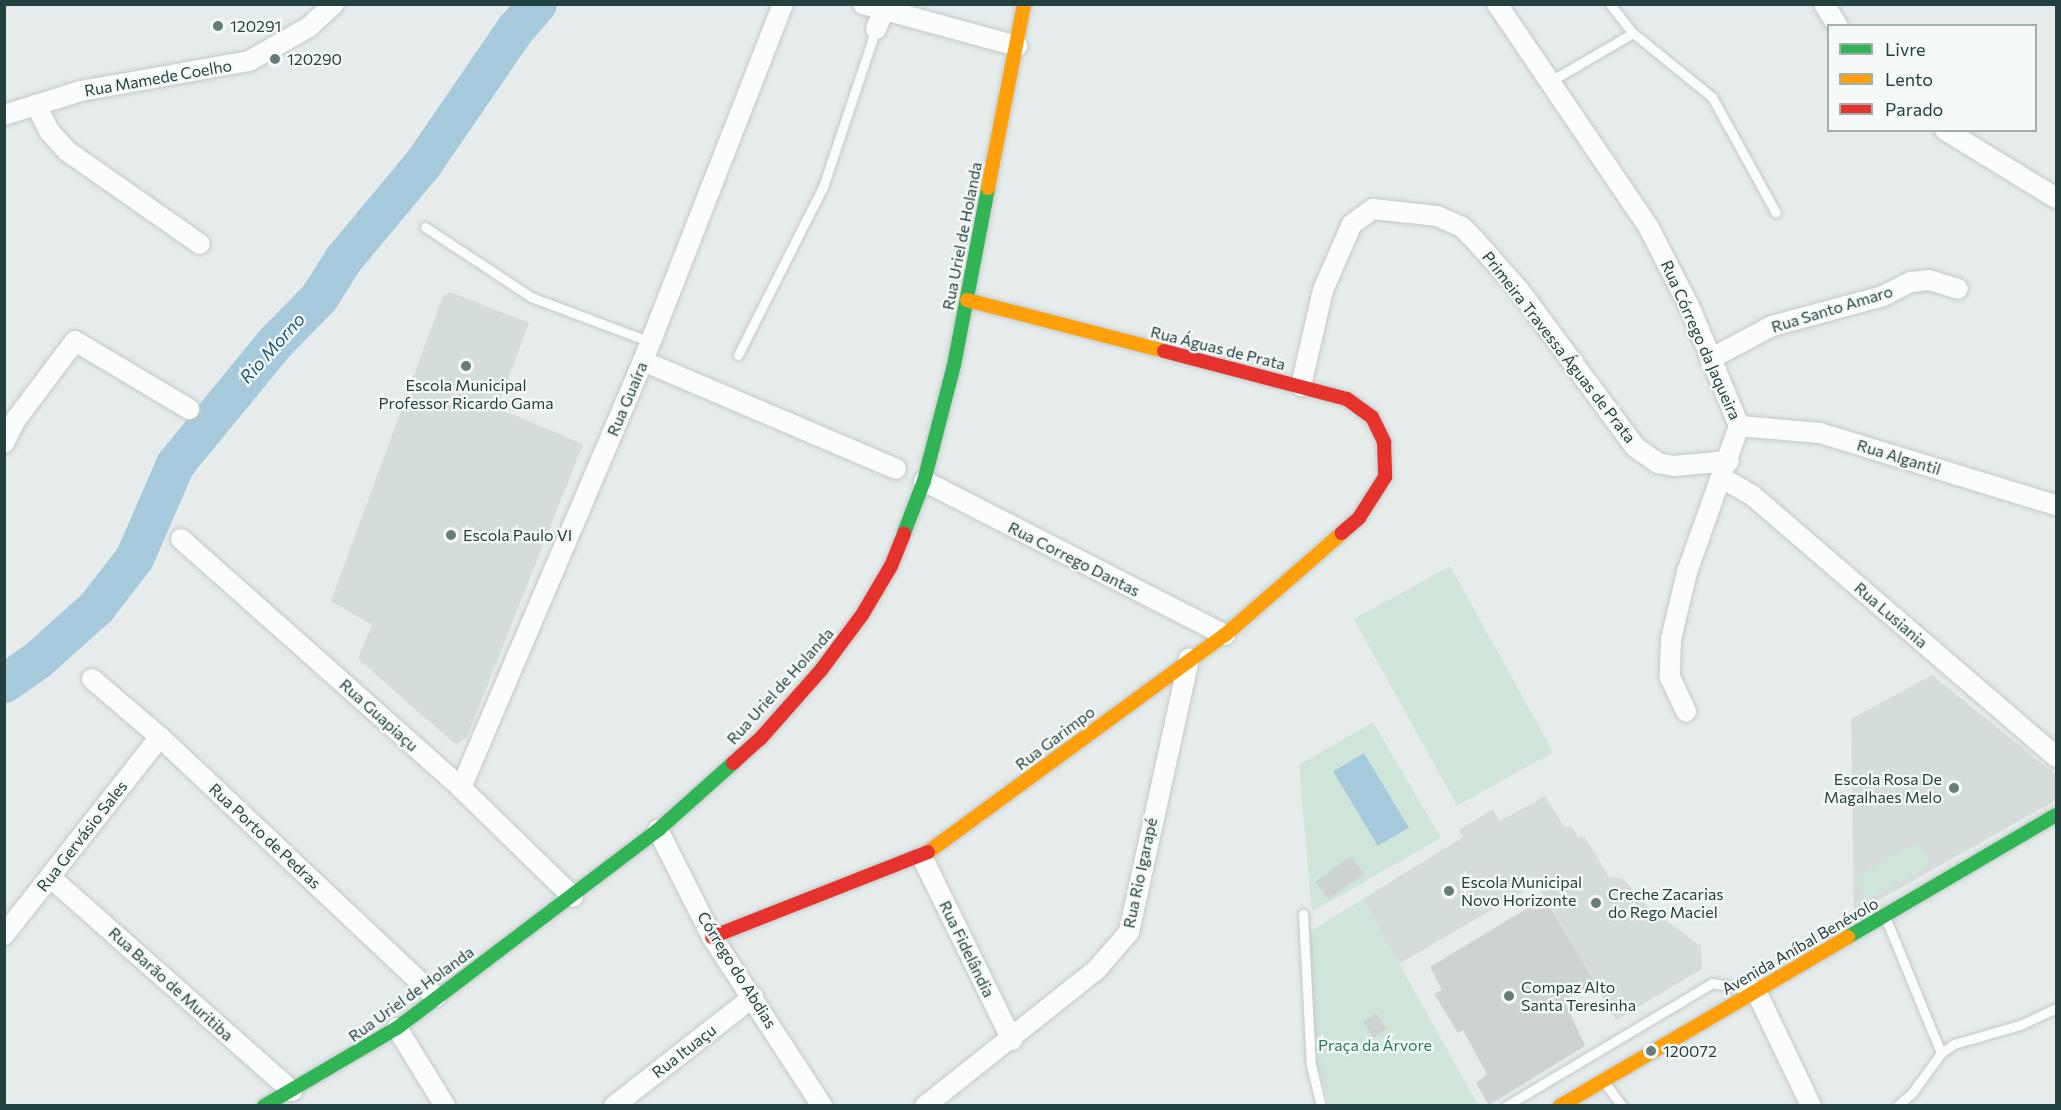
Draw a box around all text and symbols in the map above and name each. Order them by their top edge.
place label: 120291 [230,16,281,36]
marker: 120291 [211,19,225,33]
legend [1827,24,2037,132]
text: Livre [1885,38,1926,60]
place label: 120290 [287,49,342,69]
marker: 120290 [268,52,282,66]
street label: Rua Mamede Coelho [83,56,233,100]
text: Lento [1885,68,1933,90]
text: Parado [1885,98,1943,120]
street label: Rua Uriel de Holanda [938,160,986,312]
street label: Primeira Travessa Águas de Prata [1478,247,1640,447]
street label: Rua Córrego da Jaqueira [1657,257,1745,423]
street label: Rua Santo Amaro [1769,281,1895,337]
water label: Rio Morno [235,308,309,388]
street label: Rua Águas de Prata [1149,322,1287,374]
marker: Escola Municipal Professor Ricardo Gama [459,359,473,373]
street label: Rua Guaíra [603,359,651,439]
place label: Escola Municipal Professor Ricardo Gama [378,375,554,413]
street label: Rua Algantil [1855,435,1943,479]
street label: Rua Corrego Dantas [1005,518,1143,600]
place label: Escola Paulo VI [463,525,572,545]
marker: Escola Paulo VI [444,528,458,542]
street label: Rua Lusiania [1851,578,1931,652]
street label: Rua Uriel de Holanda [723,624,837,748]
street label: Rua Guapiaçu [336,675,422,755]
street label: Rua Garimpo [1011,702,1099,774]
place label: Escola Rosa De Magalhaes Melo [1824,769,1942,807]
street label: Rua Gervásio Sales [33,777,131,895]
street label: Rua Porto de Pedras [205,779,325,893]
marker: Escola Rosa De Magalhaes Melo [1947,781,1961,795]
street label: Rua Rio Igarapé [1119,816,1161,930]
place label: Escola Municipal Novo Horizonte [1461,872,1582,910]
marker: Escola Municipal Novo Horizonte [1442,884,1456,898]
place label: Creche Zacarias do Rego Maciel [1608,884,1724,922]
street label: Avenida Aníbal Benévolo [1718,893,1882,999]
marker: Creche Zacarias do Rego Maciel [1589,896,1603,910]
street label: Rua Fidelândia [935,898,999,1000]
street label: Córrego do Abdias [693,908,781,1032]
street label: Rua Barão de Muritiba [105,923,237,1045]
street label: Rua Uriel de Holanda [345,942,477,1046]
place label: Compaz Alto Santa Teresinha [1521,977,1636,1015]
marker: Compaz Alto Santa Teresinha [1502,989,1516,1003]
street label: Rua Ituaçu [648,1020,720,1082]
park label: Praça da Árvore [1318,1035,1432,1055]
place label: 120072 [1663,1041,1717,1061]
marker: 120072 [1644,1044,1658,1058]

